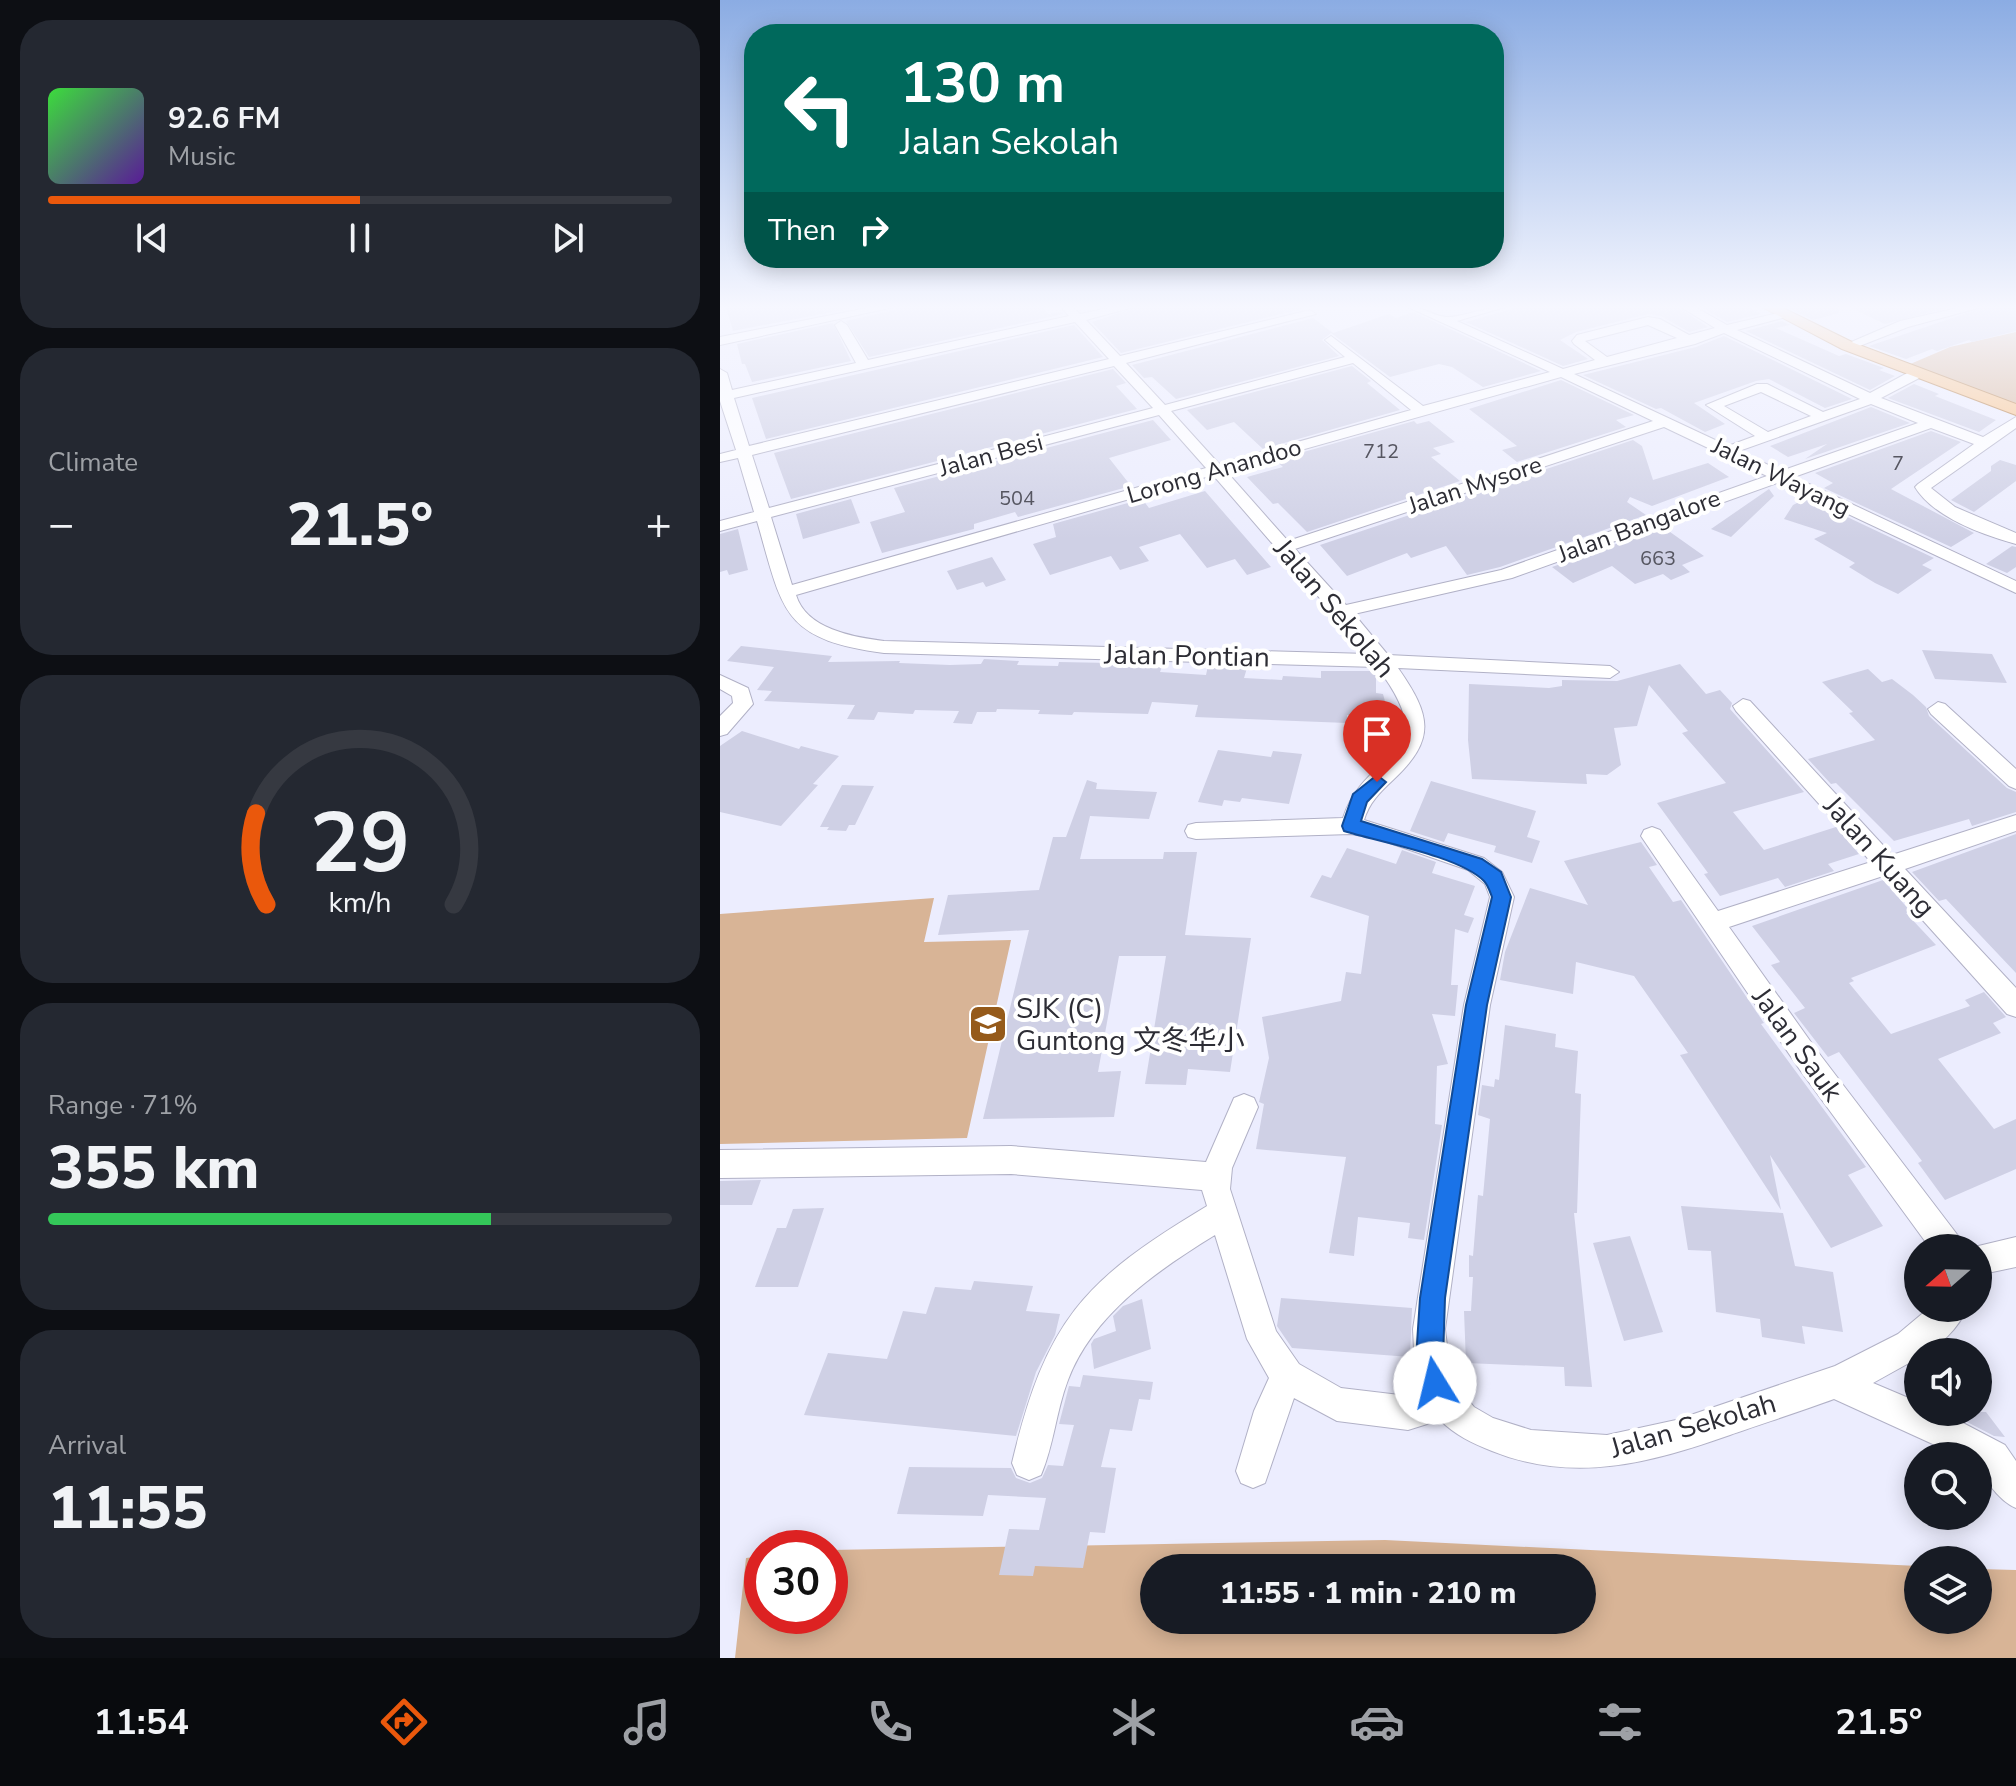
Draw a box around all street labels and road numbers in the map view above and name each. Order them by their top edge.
street label: Jalan Besi [935,426,1046,484]
street label: Jalan Wayang [1706,429,1856,524]
street label: Lorong Anandoo [1123,431,1305,511]
street label: Jalan Mysore [1403,448,1546,522]
street label: Jalan Bangalore [1552,482,1725,571]
street label: Jalan Sekolah [1264,530,1404,686]
street label: Jalan Pontian [1103,636,1270,676]
street label: Jalan Kuang [1814,787,1944,925]
street label: Jalan Sauk [1742,979,1852,1110]
street label: Jalan Sekolah [1605,1384,1780,1468]

